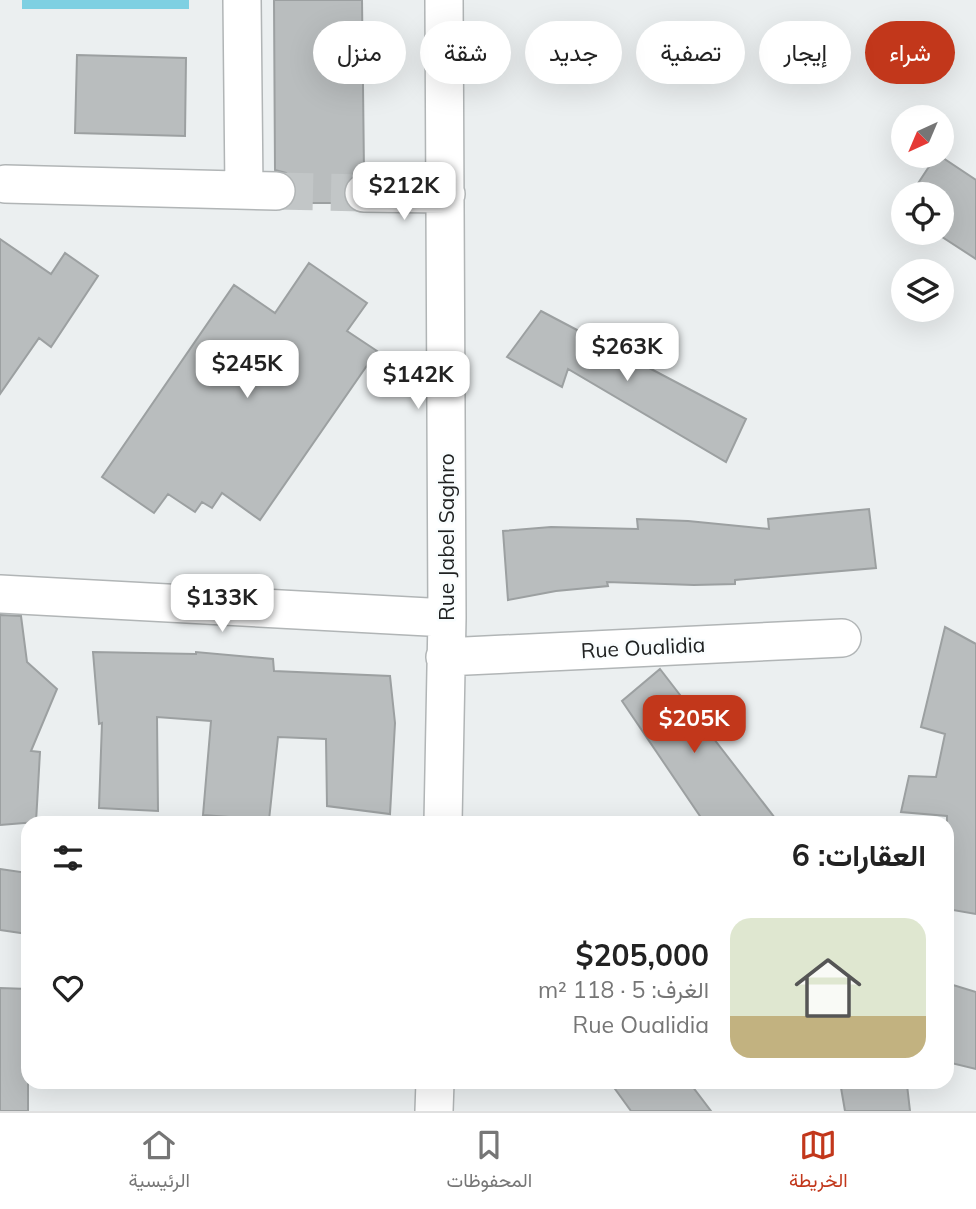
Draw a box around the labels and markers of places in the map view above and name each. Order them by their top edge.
pin: $212K [355,162,453,222]
pin: $263K [578,324,676,383]
pin: $245K [198,340,296,400]
pin: $142K [369,352,467,411]
pin: $133K [173,574,271,634]
pin: $205K [645,696,743,755]

